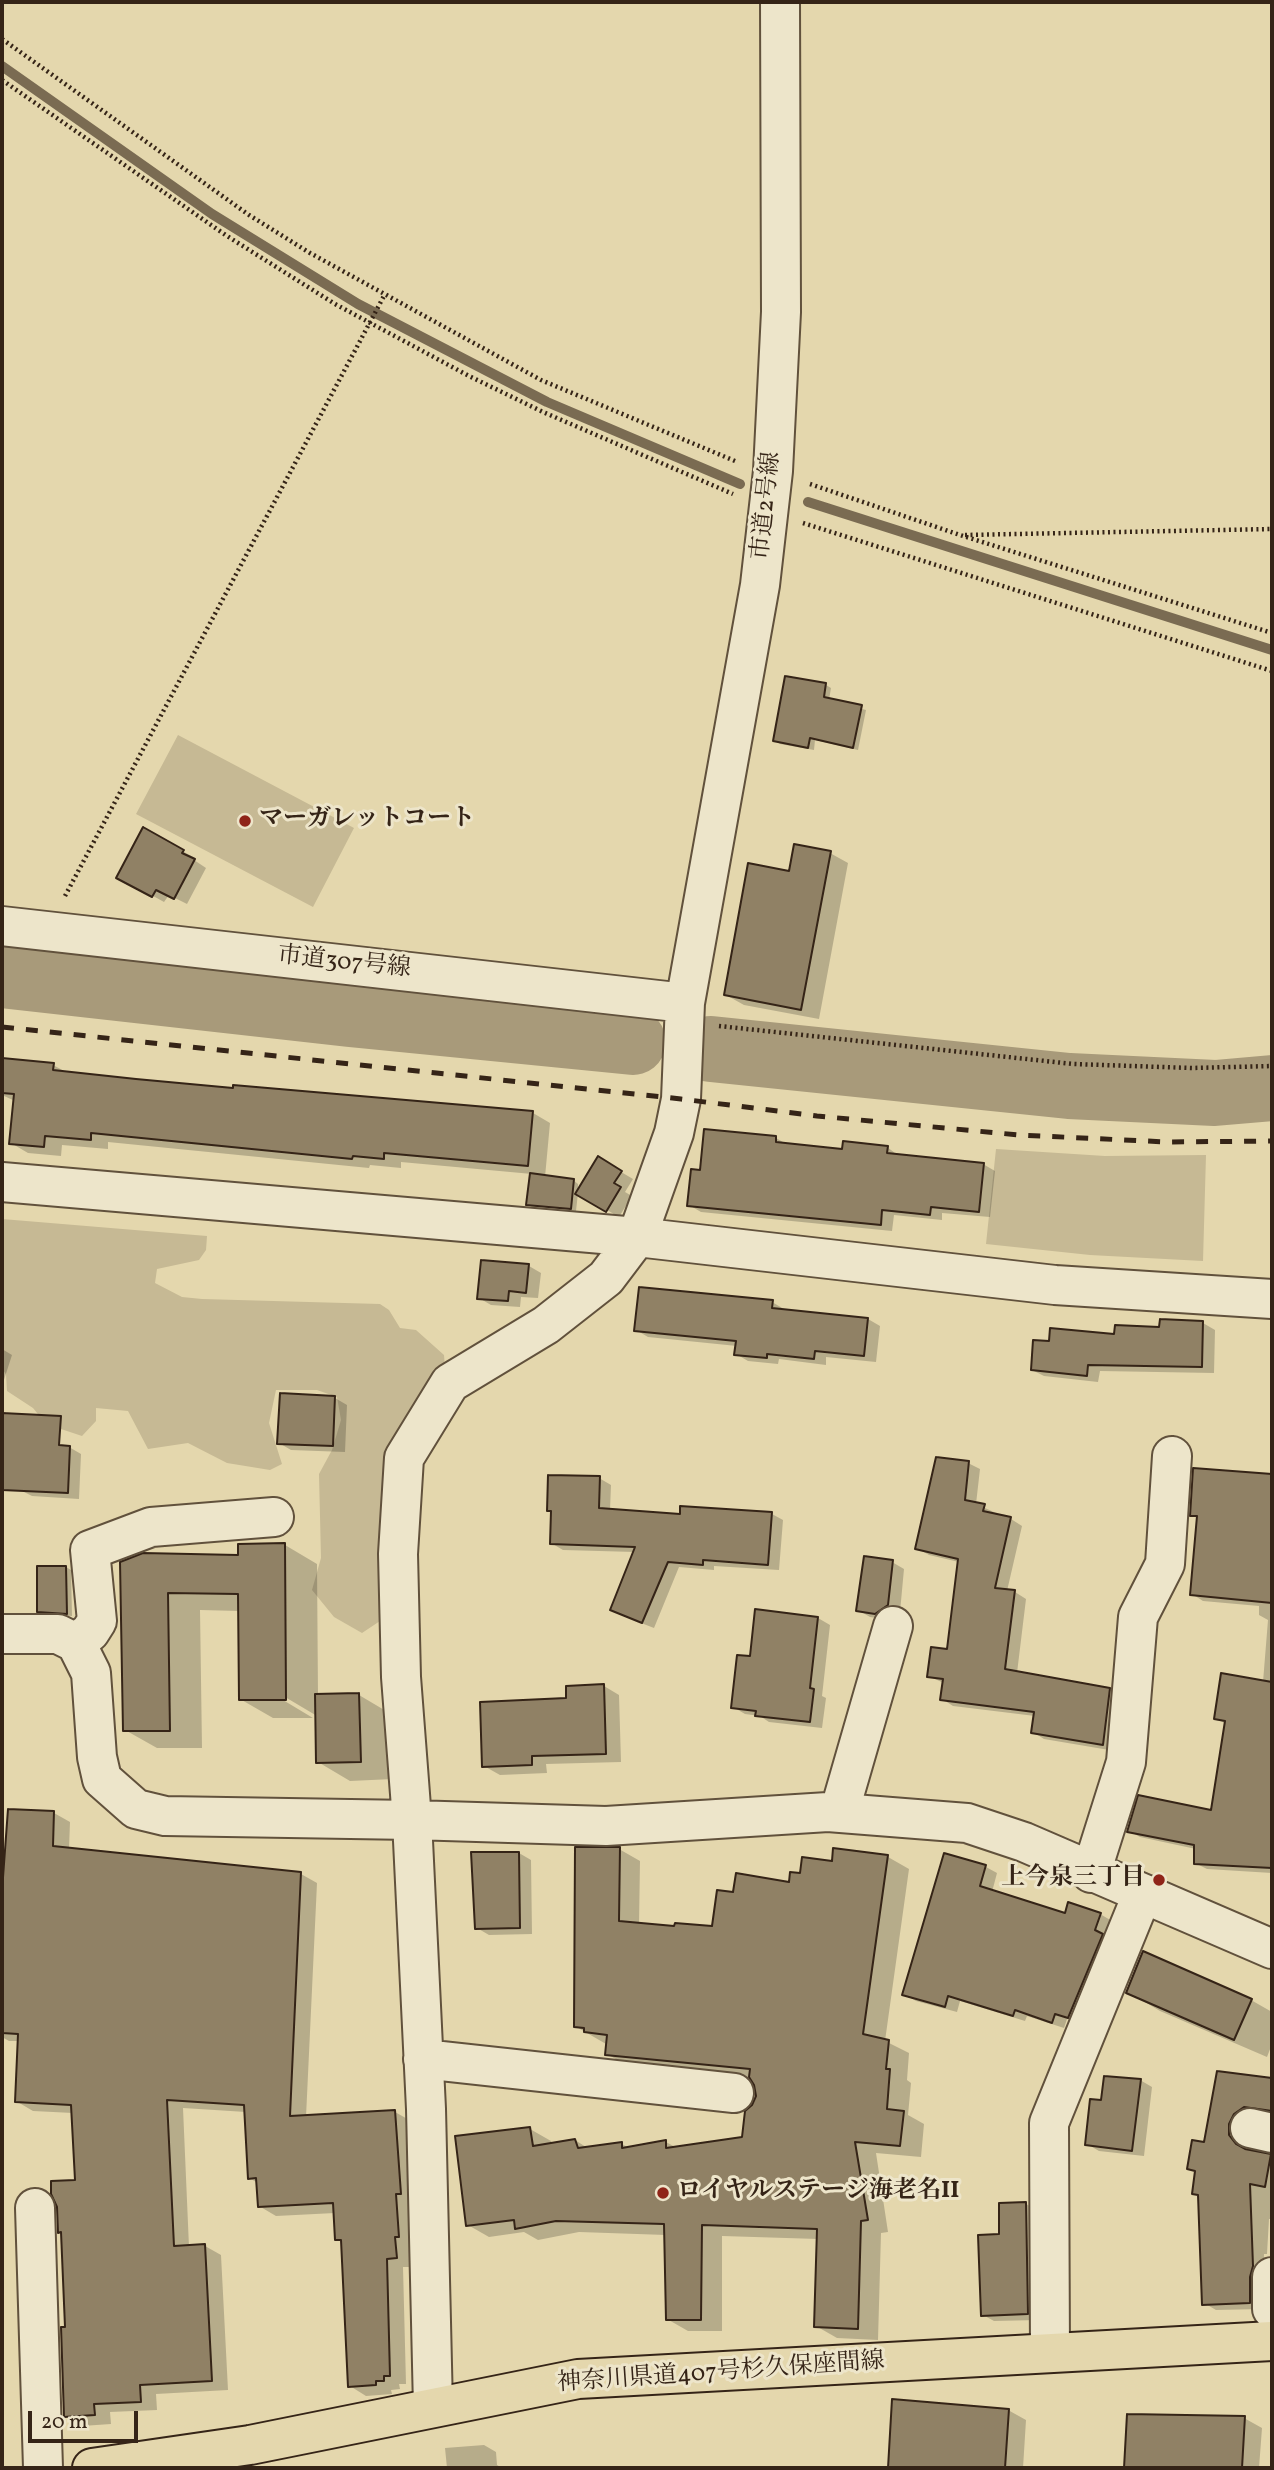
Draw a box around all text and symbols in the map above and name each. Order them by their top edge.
street label: 市道2号線 [748,450,788,562]
place label: マーガレットコート [259,807,475,835]
marker: マーガレットコート [237,813,253,829]
street label: 市道307号線 [276,943,412,985]
place label: 上今泉三丁目 [1001,1866,1145,1894]
marker: 上今泉三丁目 [1151,1872,1167,1888]
place label: ロイヤルステージ海老名II [677,2179,959,2207]
marker: ロイヤルステージ海老名II [655,2185,671,2201]
street label: 神奈川県道407号杉久保座間線 [556,2348,886,2400]
scale bar [32,2396,142,2440]
text: 20 m [41,2408,87,2437]

